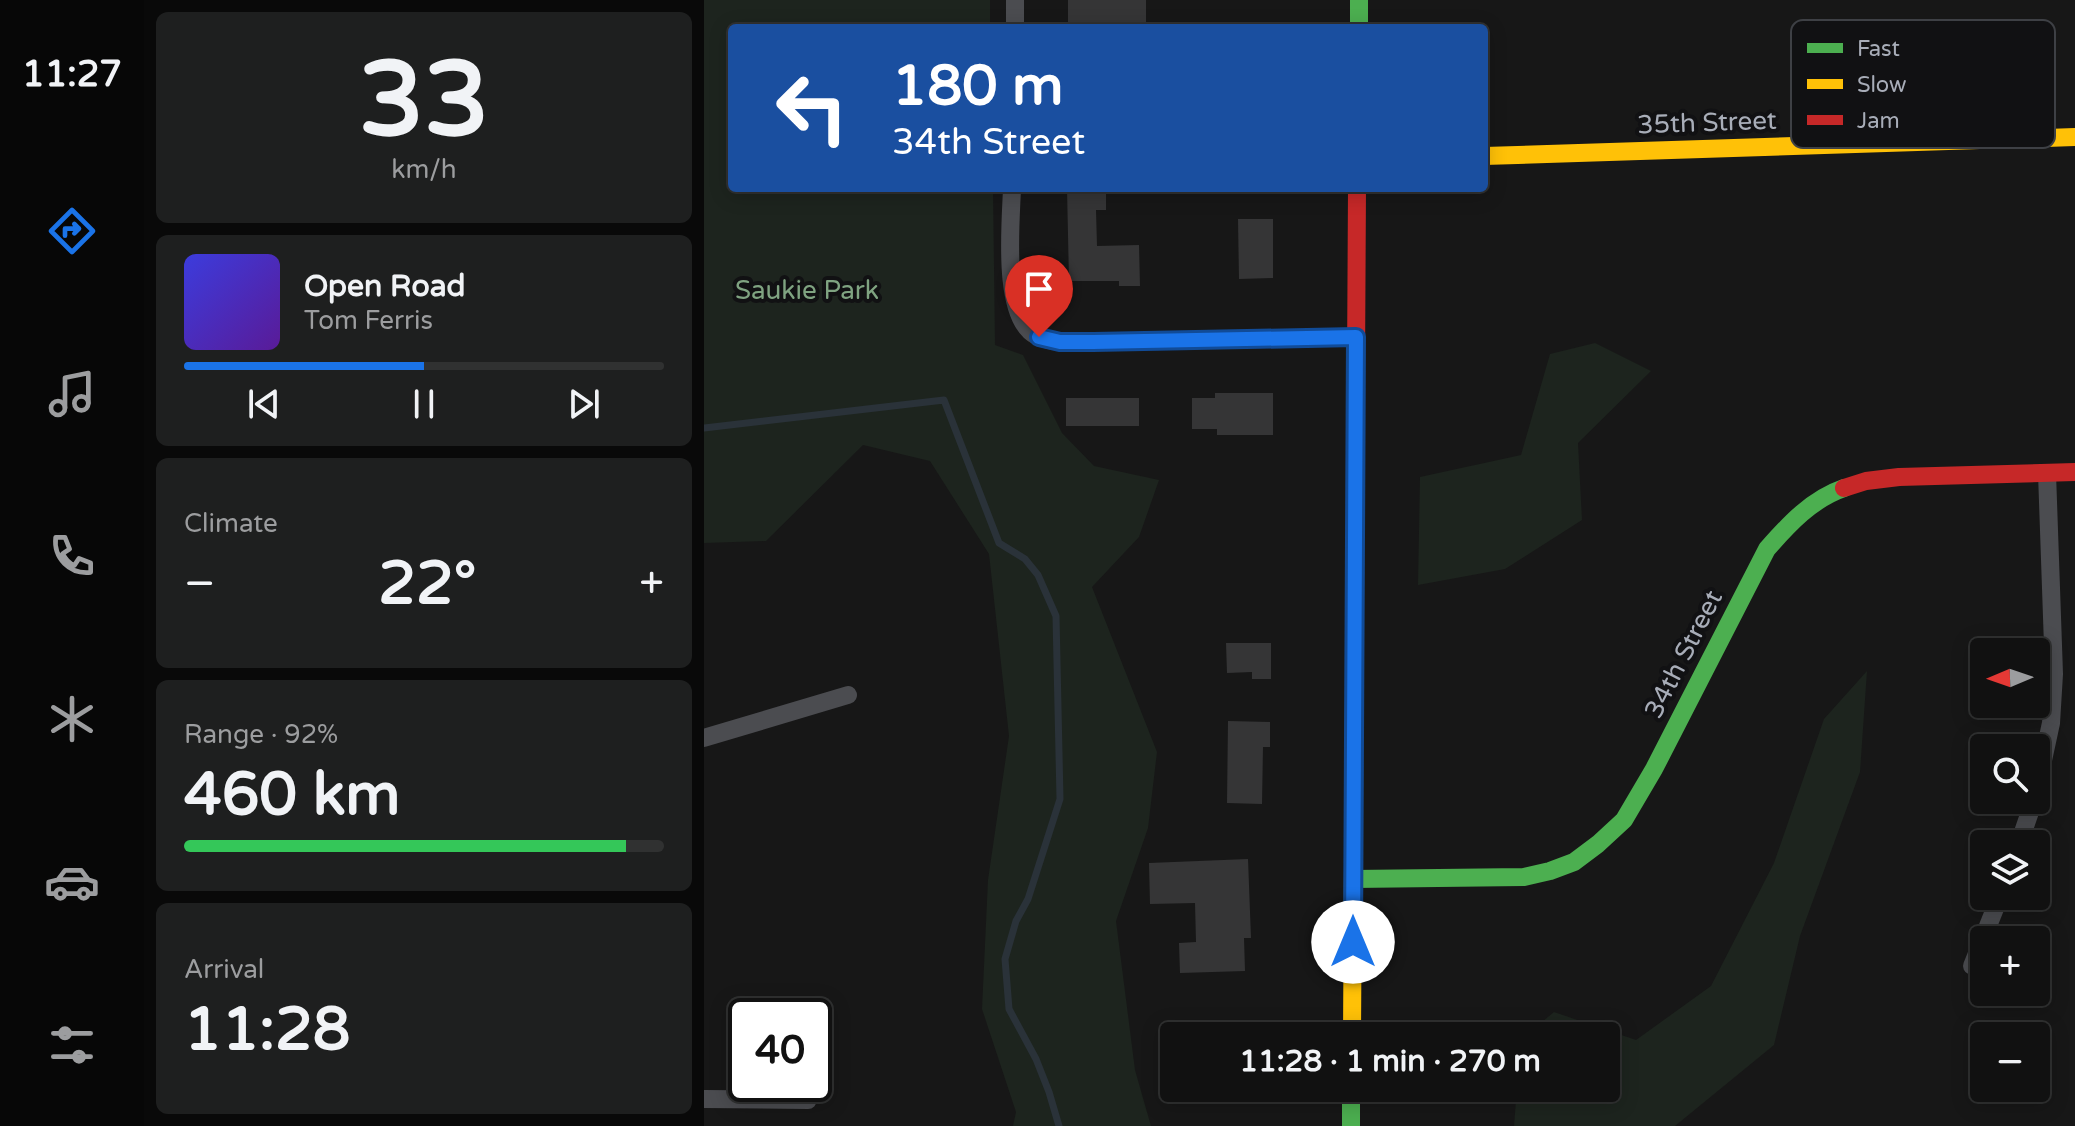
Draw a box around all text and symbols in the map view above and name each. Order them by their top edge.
legend [1791,20,2055,148]
text: Fast [1857,36,1900,62]
text: 33 [359,39,489,164]
text: 11:27 [22,53,122,96]
text: 180 m [892,53,1063,120]
icon: left [760,56,864,160]
text: Slow [1857,72,1907,98]
street label: 35th Street [1637,105,1777,140]
text: Jam [1857,108,1900,134]
text: 34th Street [892,121,1085,164]
text: km/h [391,154,457,185]
icon: directions [44,203,100,259]
pin [1005,255,1073,337]
icon: arrive [1017,267,1061,311]
text: Open Road [304,268,465,305]
park label: Saukie Park [735,275,879,306]
text: Tom Ferris [304,305,433,336]
icon: music [44,366,100,422]
icon: previous [242,382,286,426]
icon: pause [402,382,446,426]
icon: next [562,382,606,426]
text: Climate [184,508,278,539]
icon: phone [44,528,100,584]
text: 22° [378,548,476,620]
text: − [184,558,215,611]
text: + [639,558,664,611]
street label: 34th Street [1638,585,1729,723]
north arrow [1970,638,2050,718]
map controls [1970,638,2050,1102]
icon: climate [44,691,100,747]
text: Range · 92% [184,719,338,750]
button: search [1970,734,2050,814]
text: 460 km [184,759,400,831]
button: layers [1970,830,2050,910]
icon: car [44,854,100,910]
position arrow [1311,900,1395,984]
button: + [1970,926,2050,1006]
text: Arrival [184,954,264,985]
text: 11:28 [184,994,350,1066]
speed limit sign: 40 [728,998,832,1102]
icon: filters [44,1017,100,1073]
button: − [1970,1022,2050,1102]
text: 11:28 · 1 min · 270 m [1239,1043,1541,1080]

